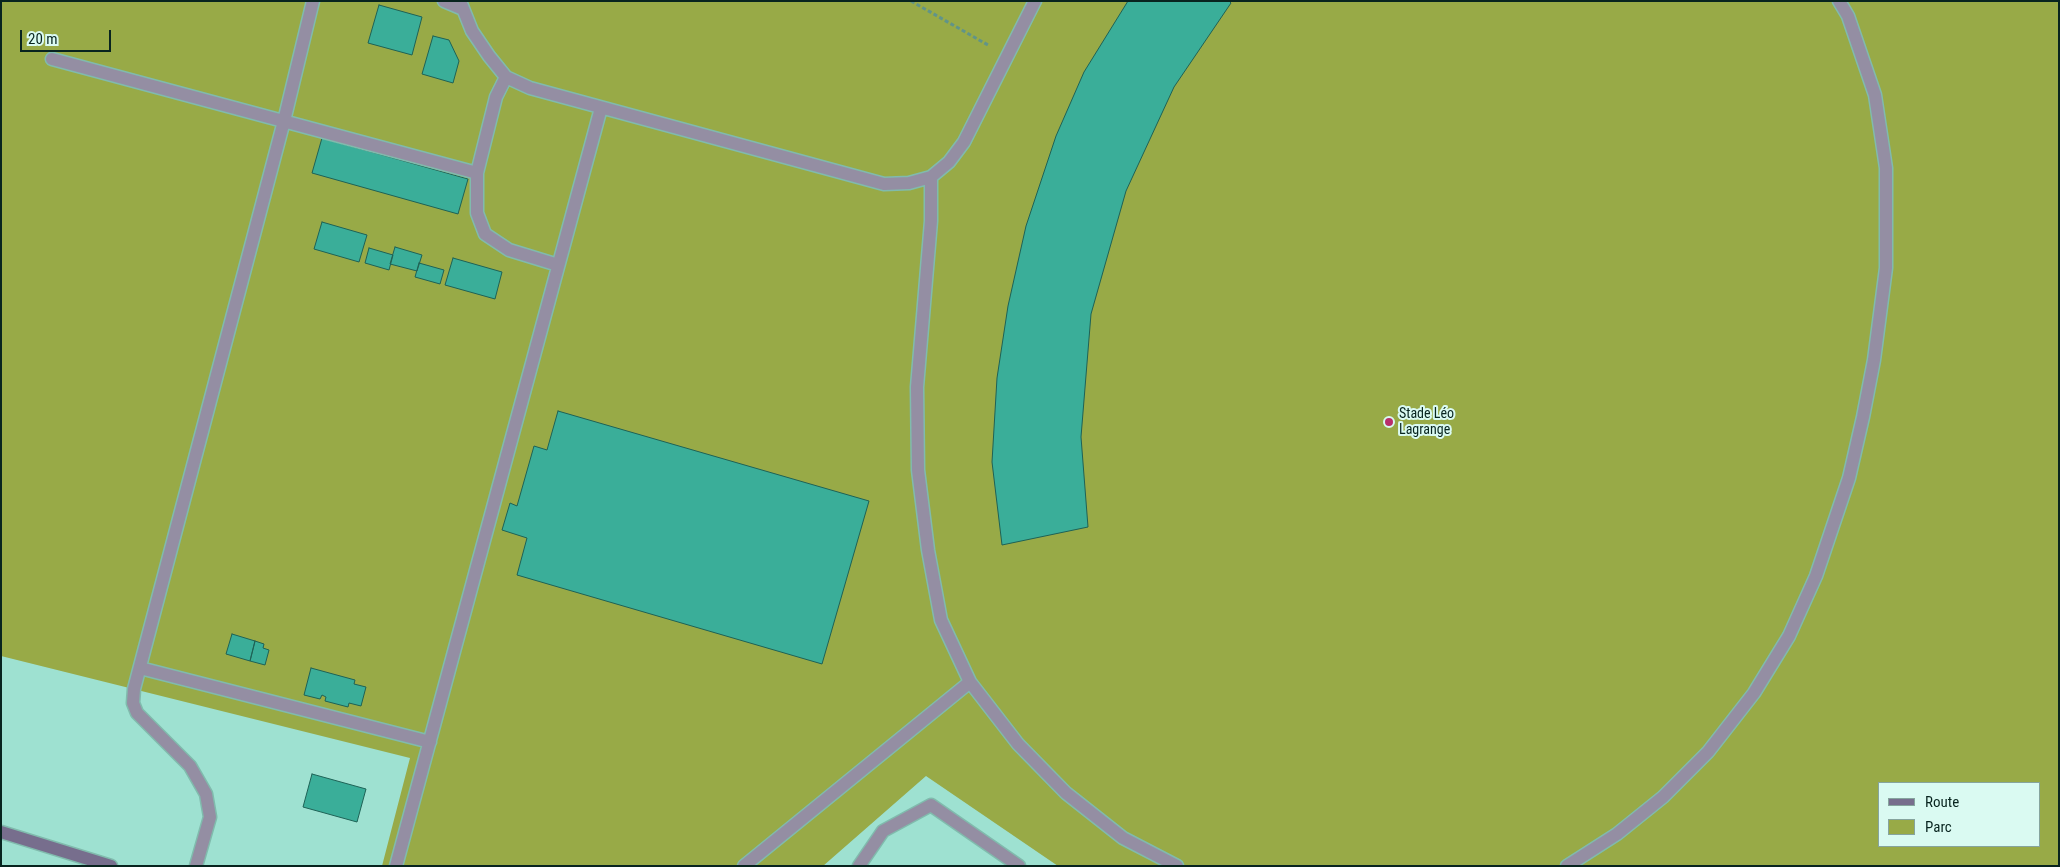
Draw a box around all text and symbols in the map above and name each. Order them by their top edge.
scale bar [22,20,114,52]
text: 20 m [28,30,58,48]
place label: Stade Léo Lagrange [1399,406,1454,438]
marker: Stade Léo Lagrange [1383,416,1395,428]
legend [1878,782,2040,847]
text: Route [1925,793,1959,811]
text: Parc [1925,818,1952,836]

